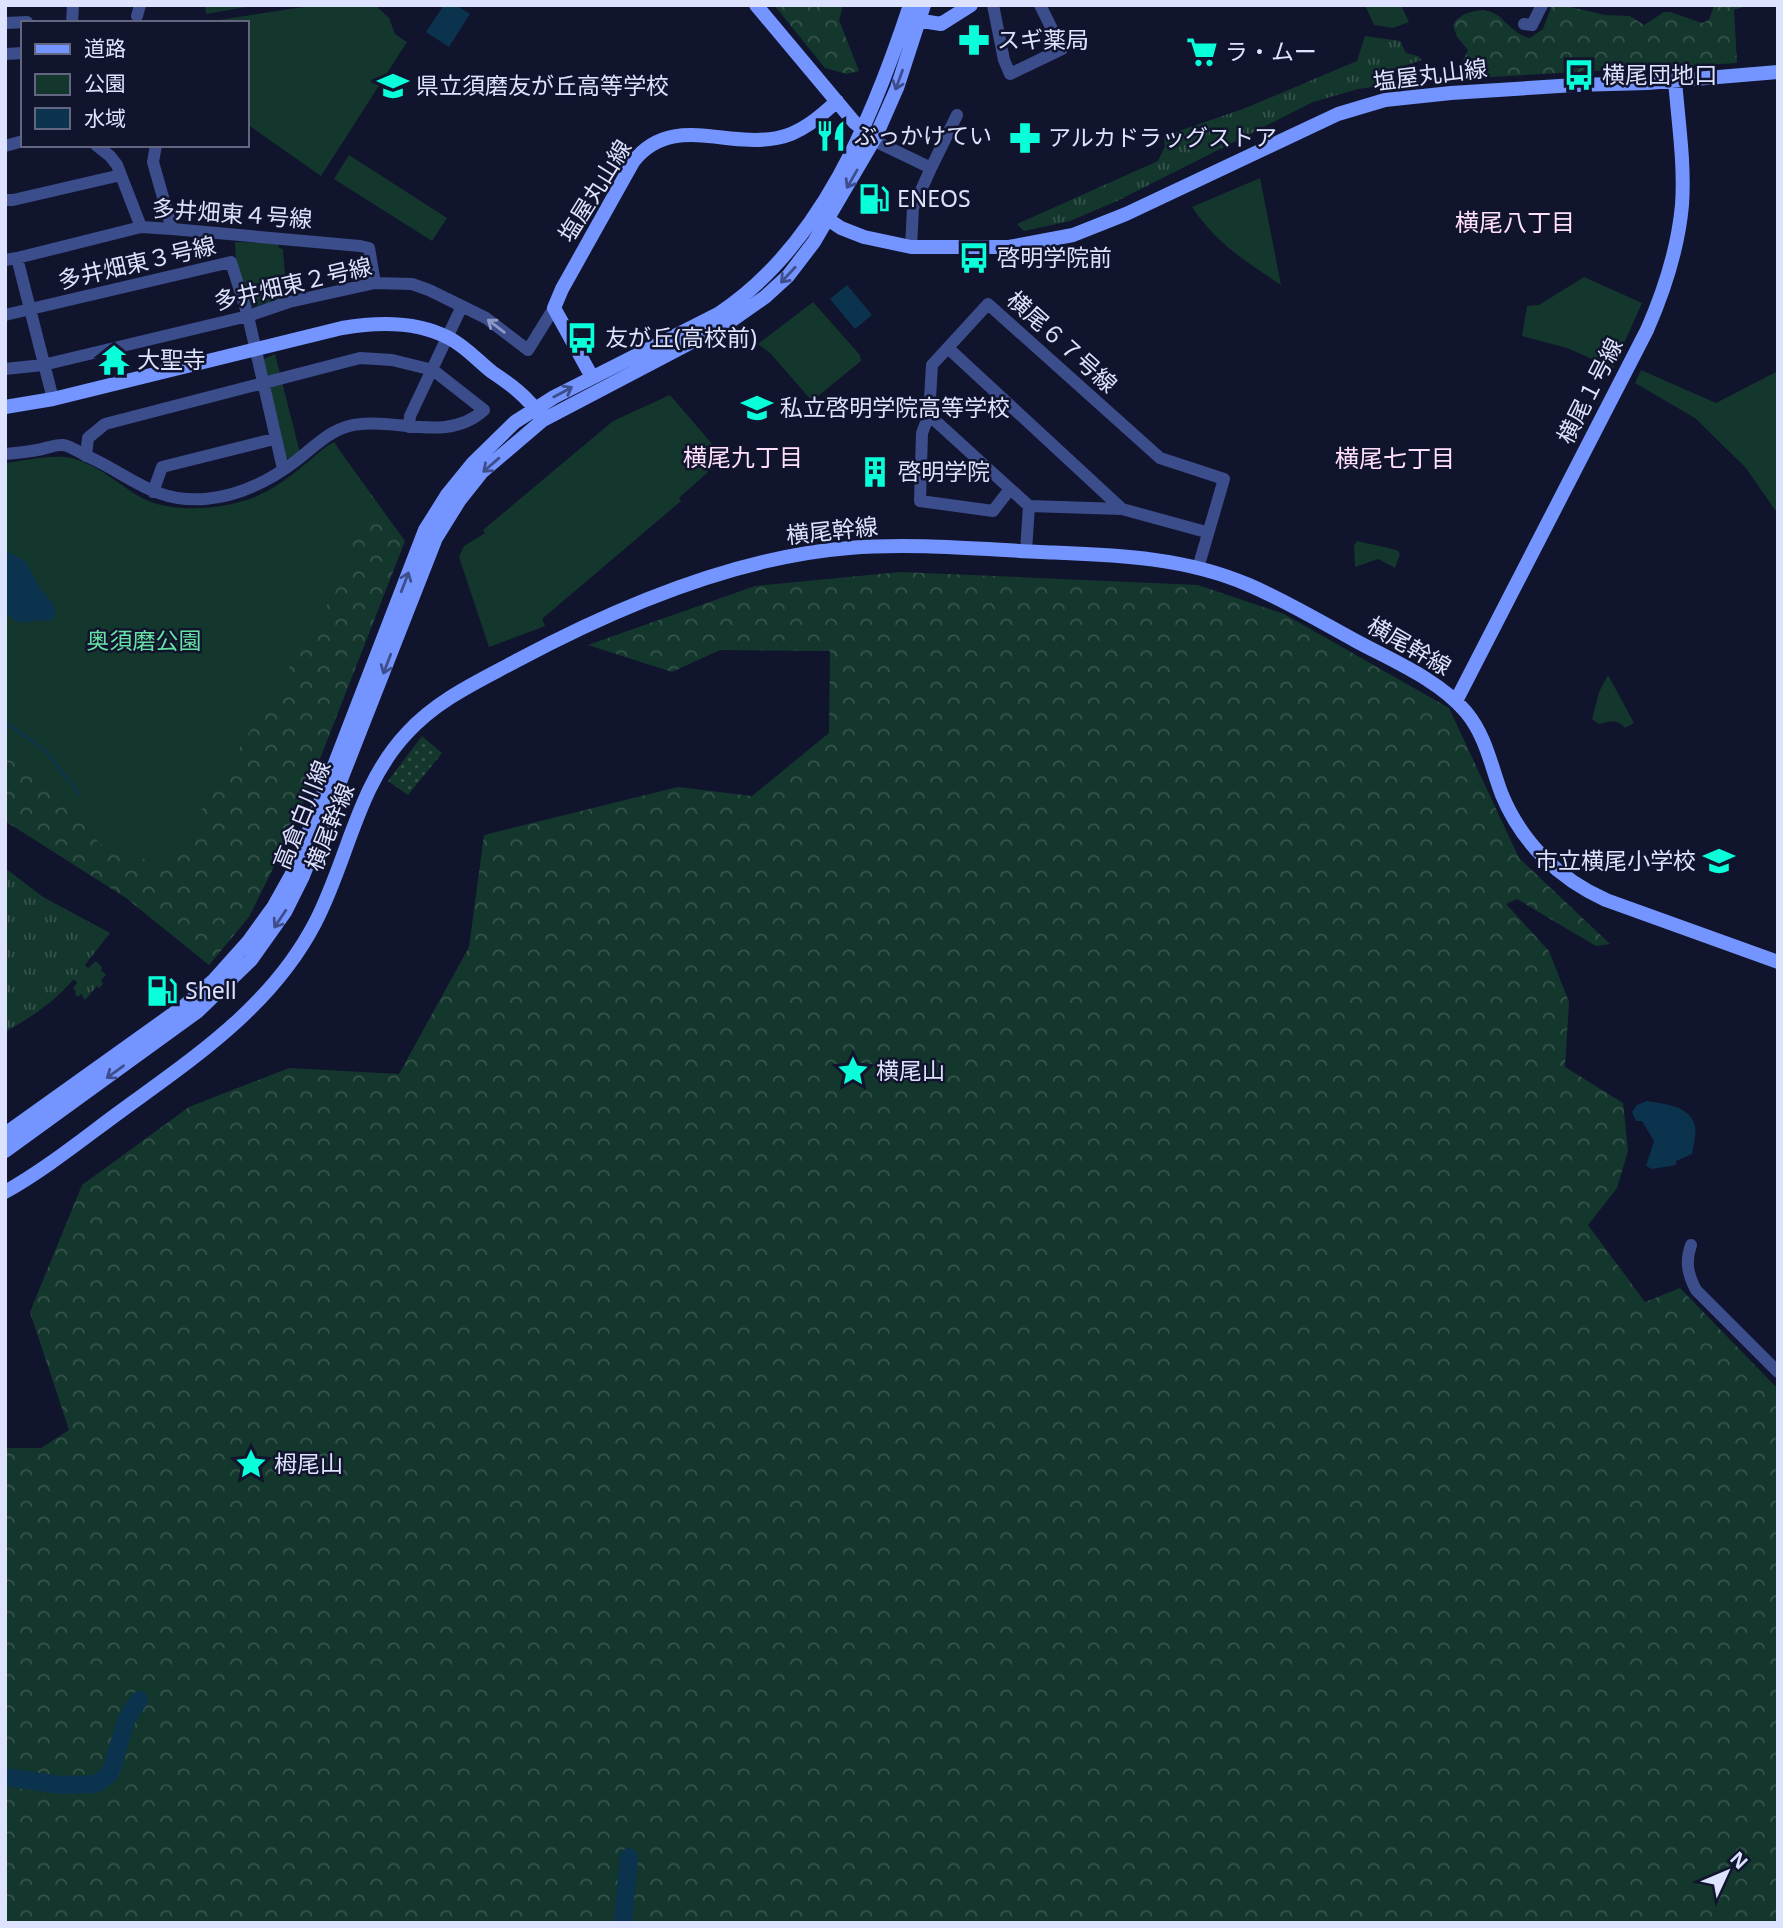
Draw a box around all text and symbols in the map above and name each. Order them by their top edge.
legend [21,21,248,147]
pharmacy icon: スギ薬局 [957,23,991,57]
place label: スギ薬局 [997,23,1089,55]
text: 道路 [84,34,126,62]
supermarket icon: ラ・ムー [1185,35,1219,69]
place label: ラ・ムー [1225,35,1317,67]
street label: 塩屋丸山線 [1371,51,1489,97]
bus stop icon: 横尾団地口 [1562,58,1596,92]
place label: 横尾団地口 [1602,58,1717,90]
text: 公園 [84,69,126,97]
school or university icon: 県立須磨友が丘高等学校 [376,69,410,103]
place label: 県立須磨友が丘高等学校 [416,69,669,101]
one-way arrow [892,69,905,91]
text: 水域 [84,104,126,132]
restaurant icon: ぶっかけてい [814,119,848,153]
place label: ぶっかけてい [854,119,992,151]
pharmacy icon: アルカドラッグストア [1008,121,1042,155]
place label: アルカドラッグストア [1048,121,1277,153]
street label: 塩屋丸山線 [550,133,638,248]
one-way arrow [845,169,859,189]
fuel station icon: ENEOS [857,182,891,216]
place label: ENEOS [897,182,971,214]
street label: 多井畑東４号線 [151,191,313,235]
district label: 横尾八丁目 [1455,205,1575,238]
street label: 多井畑東３号線 [55,228,219,296]
bus stop icon: 啓明学院前 [957,241,991,275]
place label: 啓明学院前 [997,241,1112,273]
street label: 多井畑東２号線 [211,249,375,317]
one-way arrow [780,266,797,283]
street label: 横尾６７号線 [1001,283,1125,399]
one-way arrow [487,319,506,334]
bus stop icon: 友が丘(高校前) [565,321,599,355]
place label: 友が丘(高校前) [605,321,757,353]
street label: 横尾１号線 [1549,332,1629,449]
temple icon: 大聖寺 [97,343,131,377]
place label: 大聖寺 [137,343,206,375]
one-way arrow [553,384,573,398]
school or university icon: 私立啓明学院高等学校 [740,391,774,425]
place label: 私立啓明学院高等学校 [780,391,1010,423]
district label: 横尾九丁目 [683,440,803,473]
district label: 横尾七丁目 [1335,441,1455,474]
building icon: 啓明学院 [858,455,892,489]
place label: 啓明学院 [898,455,990,487]
one-way arrow [482,457,500,473]
street label: 横尾幹線 [784,509,879,551]
one-way arrow [400,571,412,593]
street label: 横尾幹線 [1362,608,1457,682]
park label: 奥須磨公園 [87,624,202,656]
one-way arrow [379,653,392,675]
street label: 高倉白川線 [265,755,337,874]
street label: 横尾幹線 [297,778,361,875]
place label: 市立横尾小学校 [1535,844,1696,876]
school or university icon: 市立横尾小学校 [1702,844,1736,878]
one-way arrow [273,909,287,928]
fuel station icon: Shell [145,974,179,1008]
place label: Shell [185,974,237,1006]
place icon: 横尾山 [836,1054,870,1088]
place label: 横尾山 [876,1054,945,1086]
one-way arrow [105,1064,124,1079]
place icon: 栂尾山 [234,1447,268,1481]
place label: 栂尾山 [274,1447,343,1479]
north arrow [1692,1837,1762,1907]
text: N [1725,1846,1754,1875]

